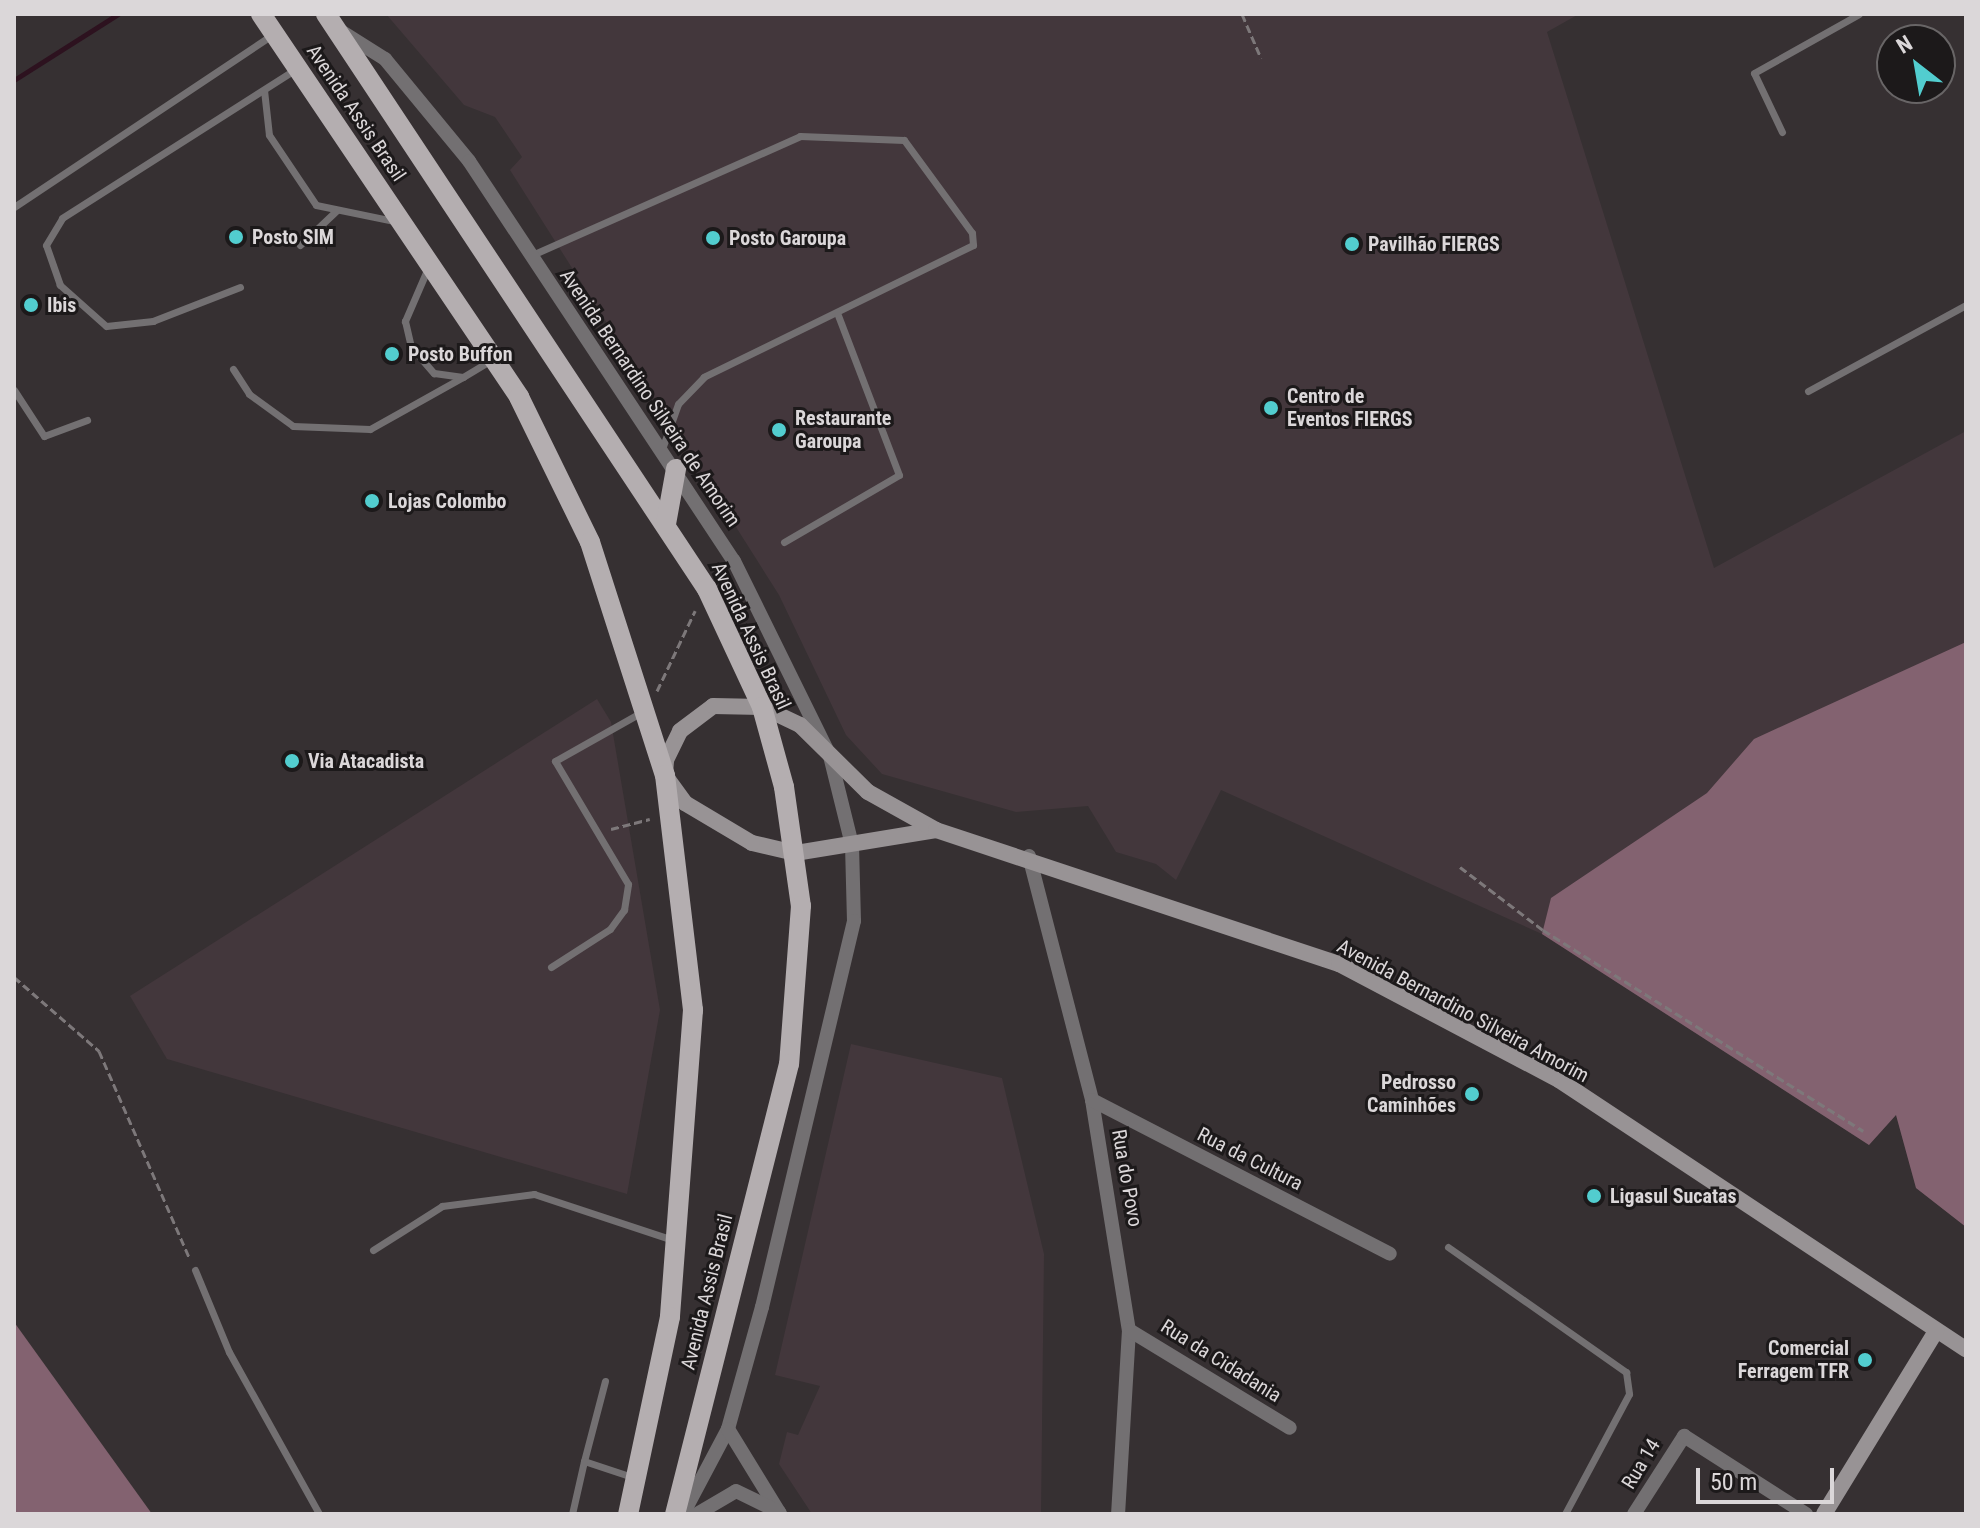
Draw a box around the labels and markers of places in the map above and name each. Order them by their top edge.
place label: Posto SIM [252,225,334,249]
place label: Posto Garoupa [729,226,846,250]
marker: Posto SIM [227,228,245,246]
marker: Posto Garoupa [704,229,722,247]
place label: Pavilhão FIERGS [1368,232,1500,256]
marker: Pavilhão FIERGS [1343,235,1361,253]
place label: Ibis [47,293,76,317]
marker: Ibis [22,296,40,314]
place label: Posto Buffon [408,342,513,366]
marker: Posto Buffon [383,345,401,363]
place label: Centro de Eventos FIERGS [1287,384,1413,431]
marker: Centro de Eventos FIERGS [1262,399,1280,417]
place label: Restaurante Garoupa [795,406,891,453]
marker: Restaurante Garoupa [770,421,788,439]
place label: Lojas Colombo [388,489,507,513]
marker: Lojas Colombo [363,492,381,510]
place label: Via Atacadista [308,749,424,773]
marker: Via Atacadista [283,752,301,770]
place label: Pedrosso Caminhões [1367,1070,1456,1117]
marker: Pedrosso Caminhões [1463,1085,1481,1103]
place label: Ligasul Sucatas [1610,1184,1737,1208]
marker: Ligasul Sucatas [1585,1187,1603,1205]
place label: Comercial Ferragem TFR [1737,1336,1849,1383]
marker: Comercial Ferragem TFR [1856,1351,1874,1369]

